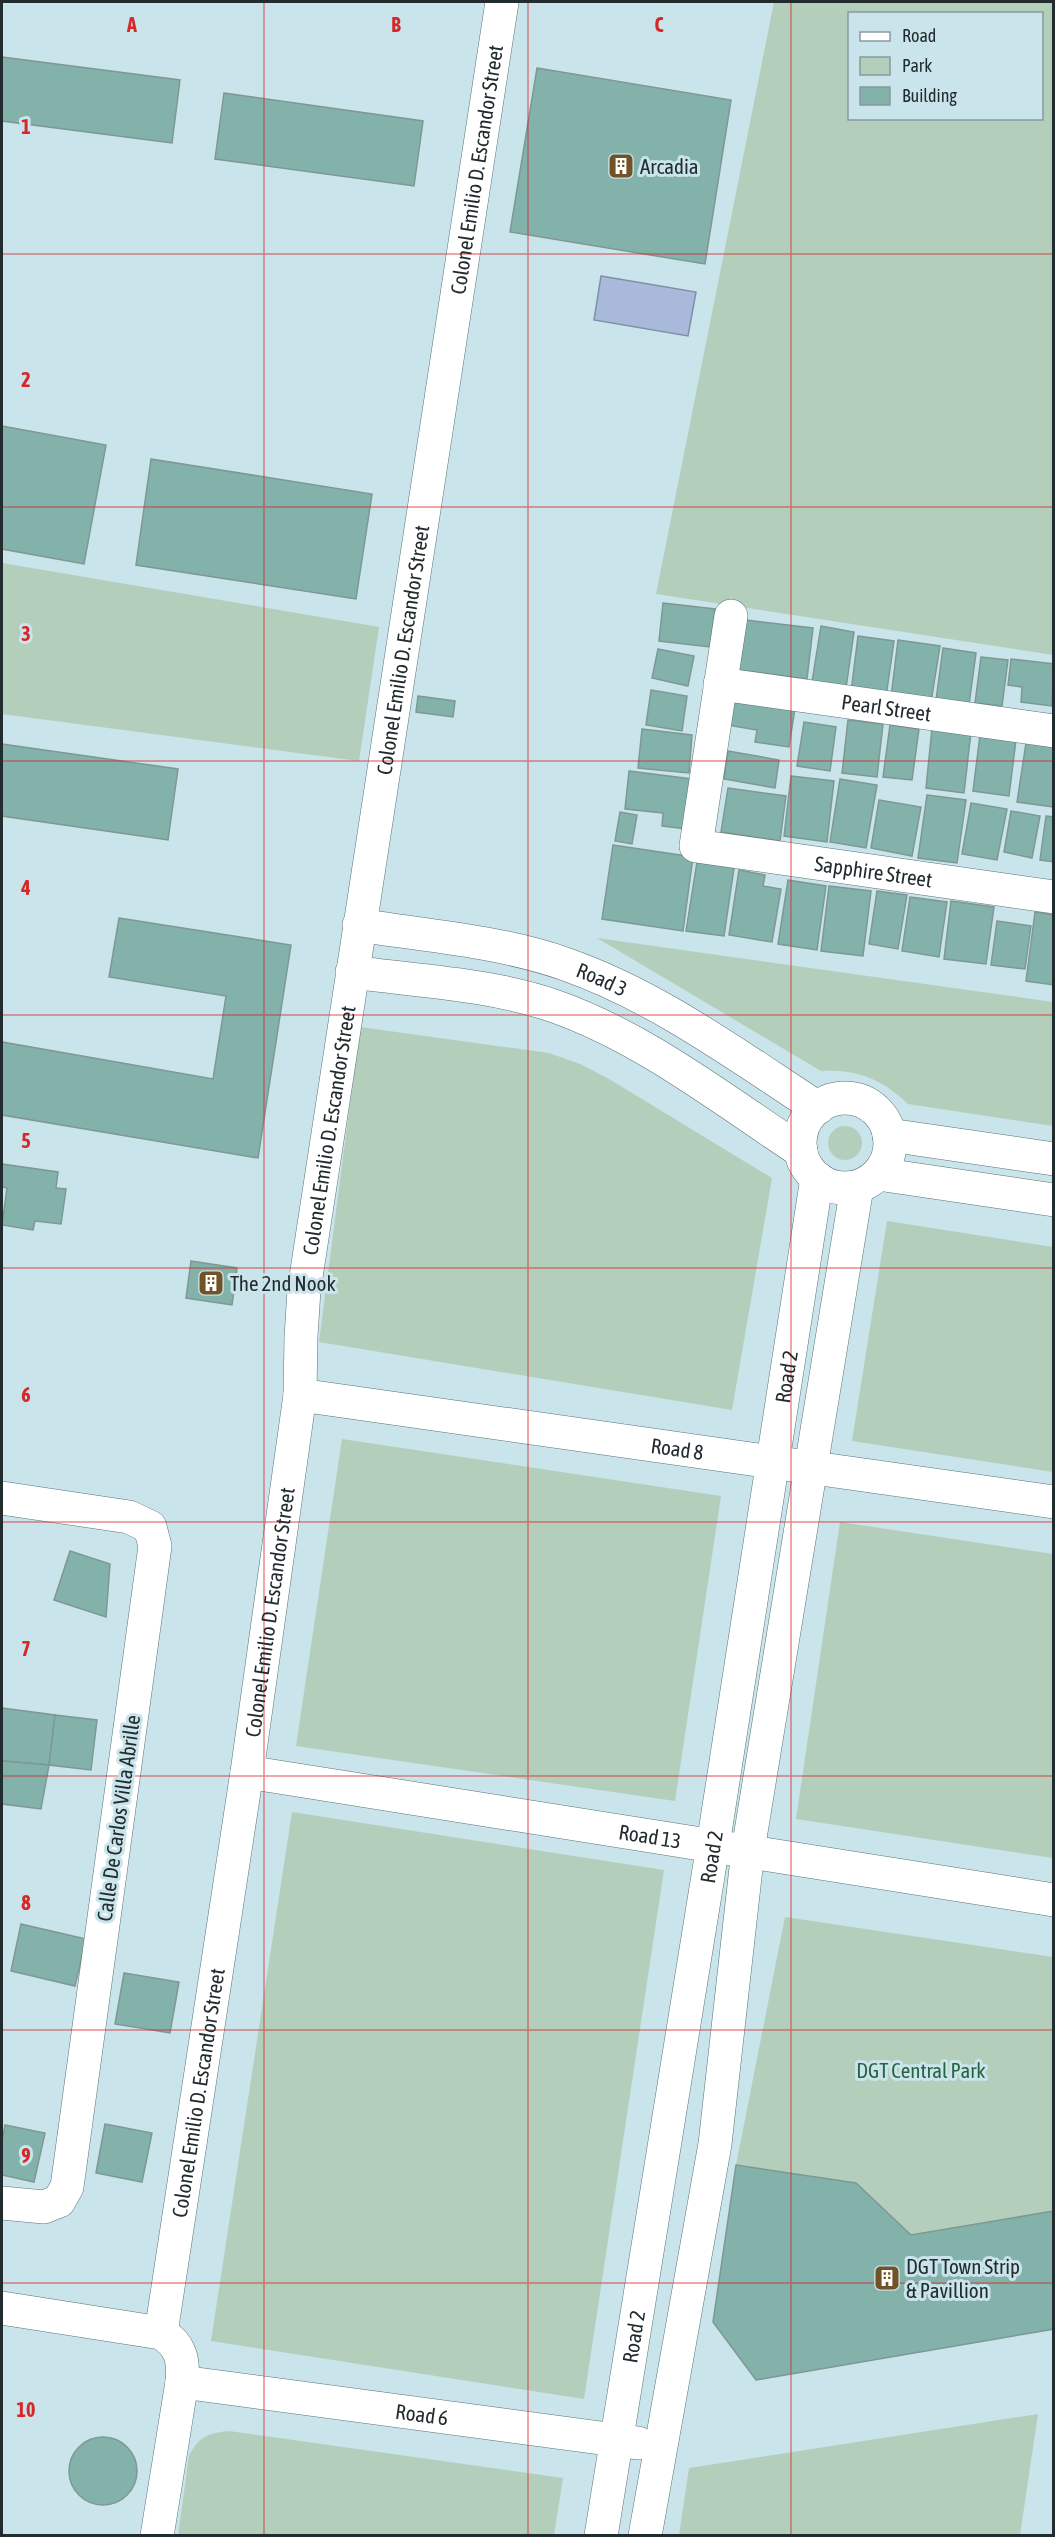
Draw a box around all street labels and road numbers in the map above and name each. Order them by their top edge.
street label: Colonel Emilio D. Escandor Street [445,43,507,296]
street label: Colonel Emilio D. Escandor Street [371,524,433,776]
street label: Pearl Street [840,689,933,726]
street label: Sapphire Street [813,851,934,892]
street label: Road 3 [573,957,631,1001]
street label: Colonel Emilio D. Escandor Street [298,1004,360,1257]
street label: Road 2 [770,1349,802,1405]
street label: Road 8 [649,1433,705,1464]
street label: Colonel Emilio D. Escandor Street [240,1486,299,1739]
street label: Calle De Carlos Villa Abrille [92,1713,144,1923]
street label: Road 13 [617,1819,683,1853]
street label: Road 2 [695,1829,727,1885]
street label: Colonel Emilio D. Escandor Street [167,1966,229,2219]
street label: Road 2 [617,2309,649,2365]
street label: Road 6 [394,2399,450,2430]

